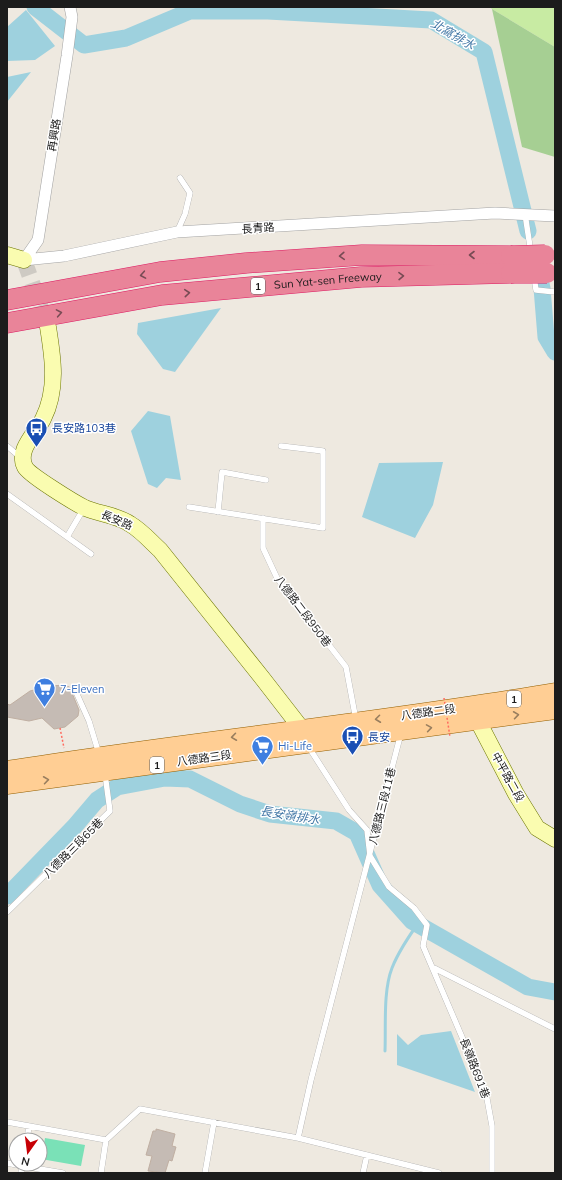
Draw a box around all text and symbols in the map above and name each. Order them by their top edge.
water label: 北窩排水 [428,16,478,53]
street label: 再興路 [45,118,63,152]
street label: 長青路 [241,220,275,236]
one-way arrow [469,251,475,260]
one-way arrow [339,252,345,261]
street label: Sun Yat-sen Freeway [273,269,382,292]
one-way arrow [139,270,146,279]
one-way arrow [398,272,404,280]
road number: 1 [251,278,265,294]
one-way arrow [184,288,190,297]
one-way arrow [56,309,62,317]
bus stop icon: 長安路103巷 [23,415,49,448]
place label: 長安路103巷 [52,421,116,435]
street label: 長安路 [99,507,135,533]
street label: 八德路二段950巷 [272,573,334,649]
supermarket icon: 7-Eleven [31,676,57,709]
place label: 7-Eleven [60,682,105,696]
road number: 1 [507,691,521,707]
street label: 八德路二段 [400,701,456,723]
one-way arrow [513,711,519,720]
one-way arrow [375,714,382,723]
bus stop icon: 長安 [340,724,366,757]
one-way arrow [426,724,432,733]
place label: 長安 [368,730,390,744]
one-way arrow [231,732,237,741]
supermarket icon: Hi-Life [250,733,276,766]
place label: Hi-Life [278,739,312,753]
street label: 八德路三段 [176,747,232,769]
street label: 中平路二段 [489,750,527,804]
road number: 1 [150,757,164,773]
street label: 八德路三段11巷 [366,766,398,846]
one-way arrow [43,776,49,785]
water label: 長安嶺排水 [259,803,322,827]
street label: 八德路三段65巷 [40,815,106,881]
street label: 長嶺路691巷 [457,1036,493,1100]
north arrow [8,1132,48,1172]
text: N [20,1154,31,1170]

